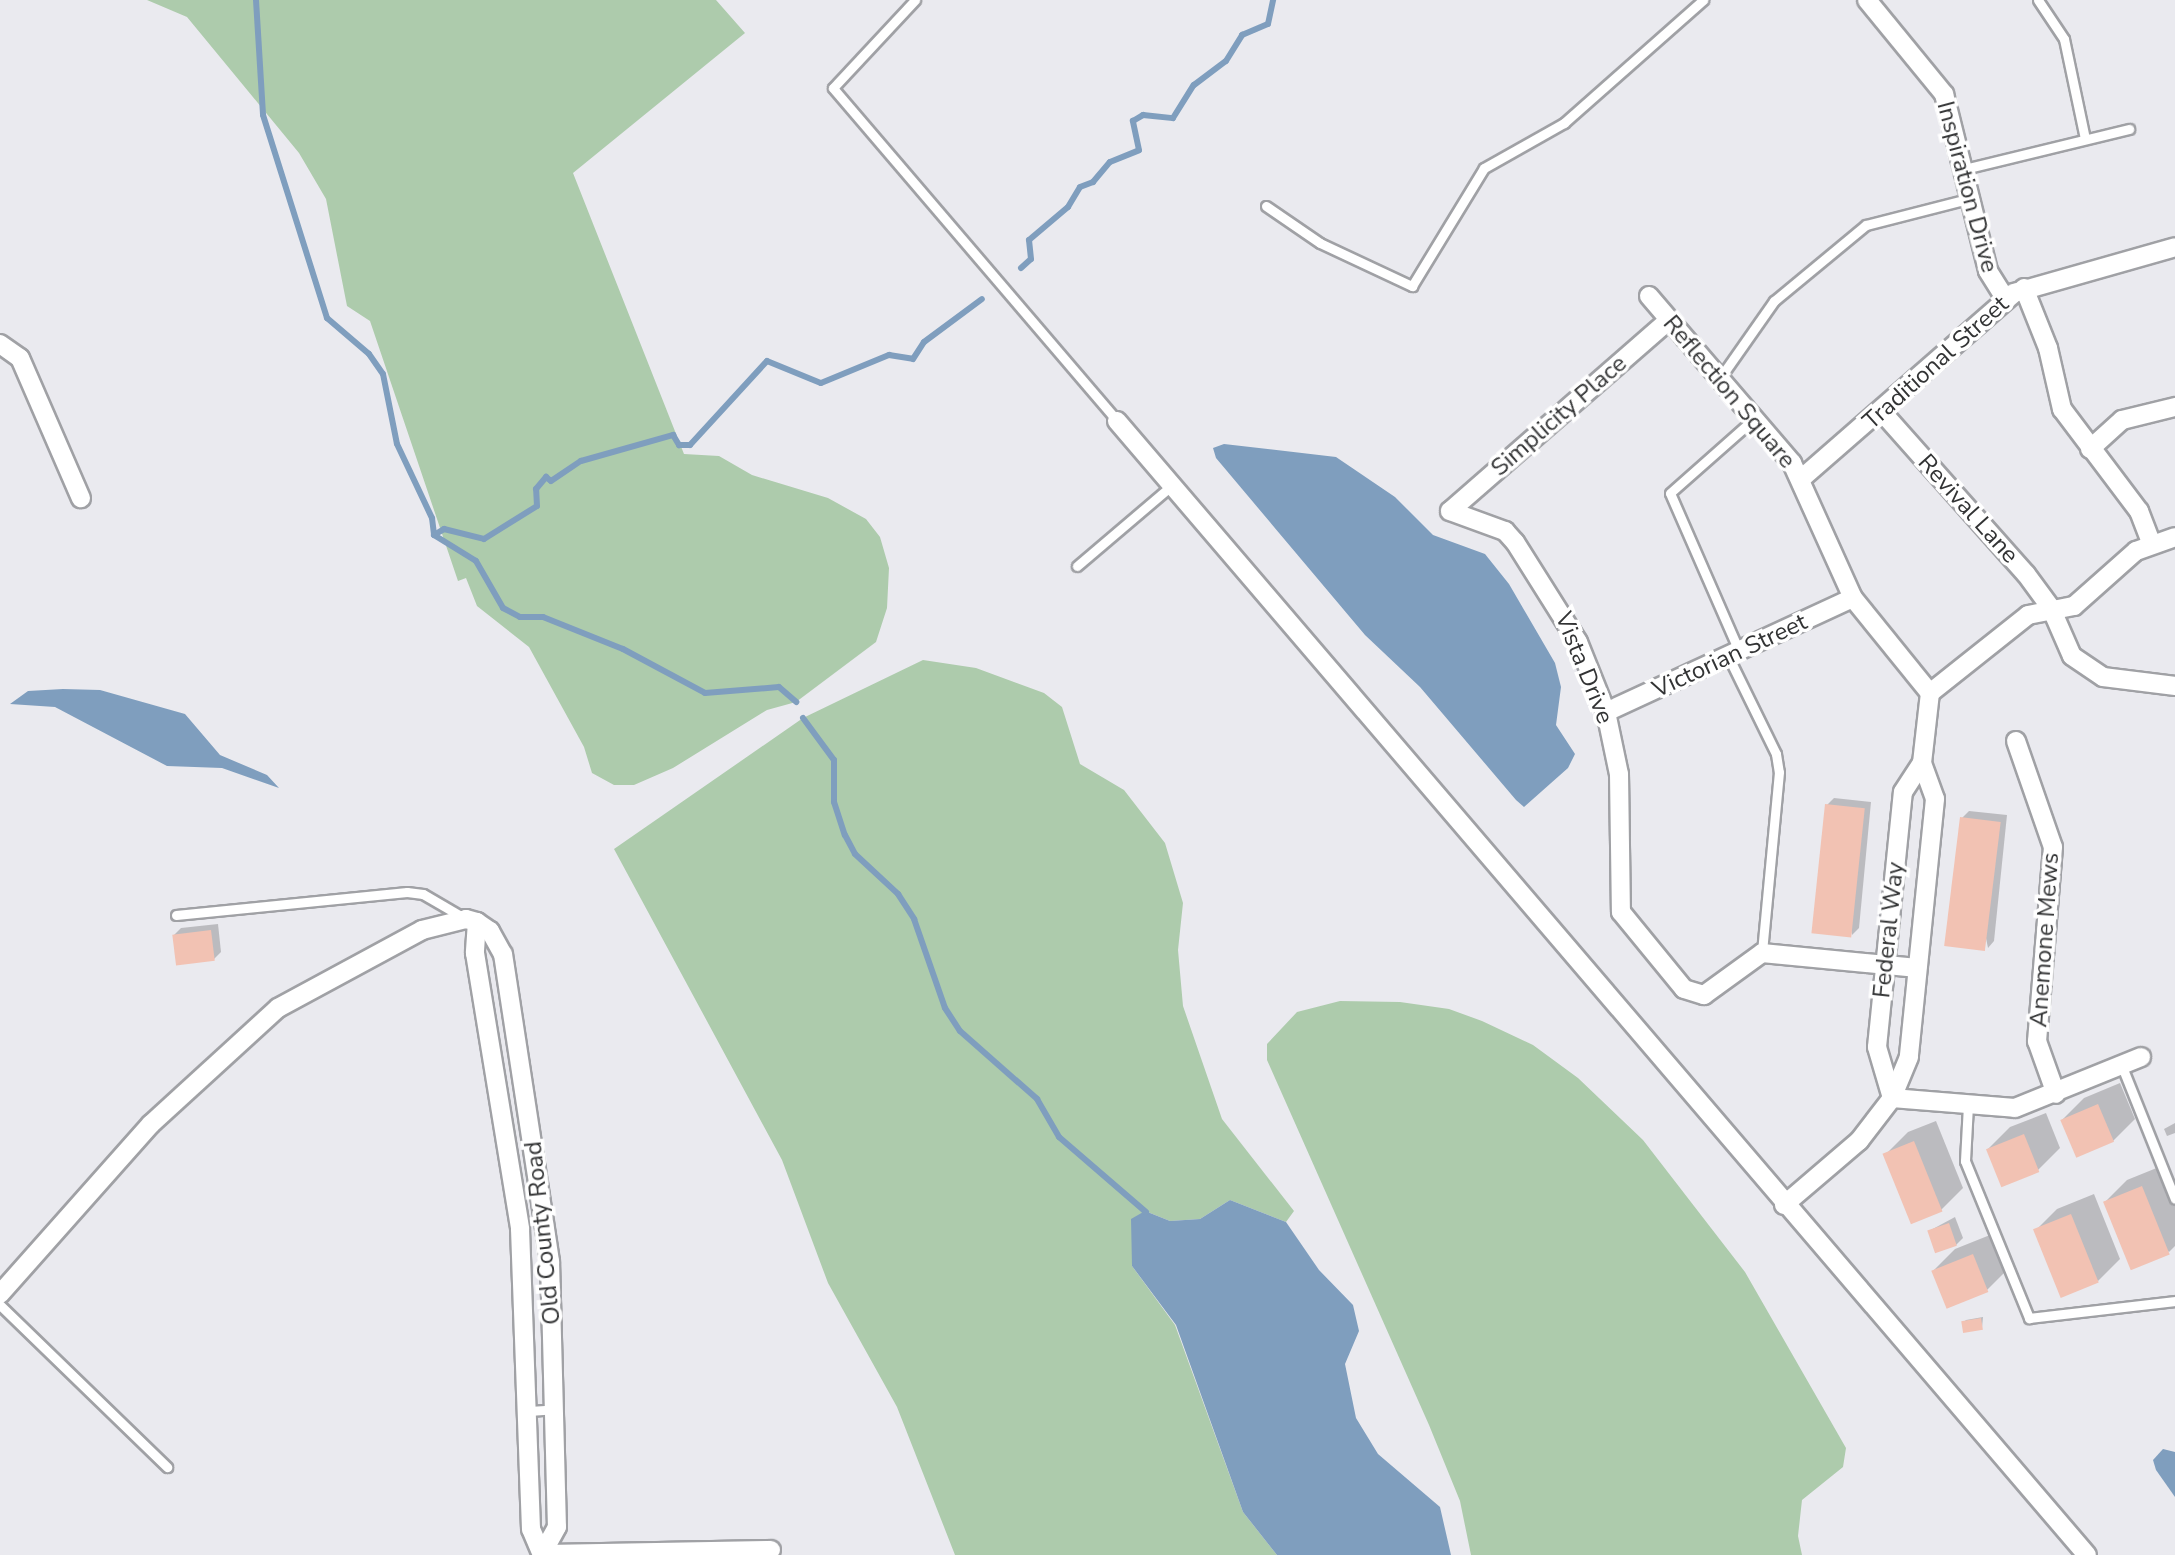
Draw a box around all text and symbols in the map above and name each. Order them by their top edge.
street label: Inspiration Drive [1930,98,2004,276]
street label: Traditional Street [1857,290,2015,436]
street label: Reflection Square [1657,310,1801,474]
street label: Simplicity Place [1485,349,1633,483]
street label: Revival Lane [1912,449,2024,569]
street label: Vista Drive [1549,608,1619,728]
street label: Victorian Street [1648,608,1812,704]
street label: Anemone Mews [2025,852,2065,1028]
street label: Federal Way [1868,861,1910,999]
street label: Old County Road [519,1140,567,1326]

